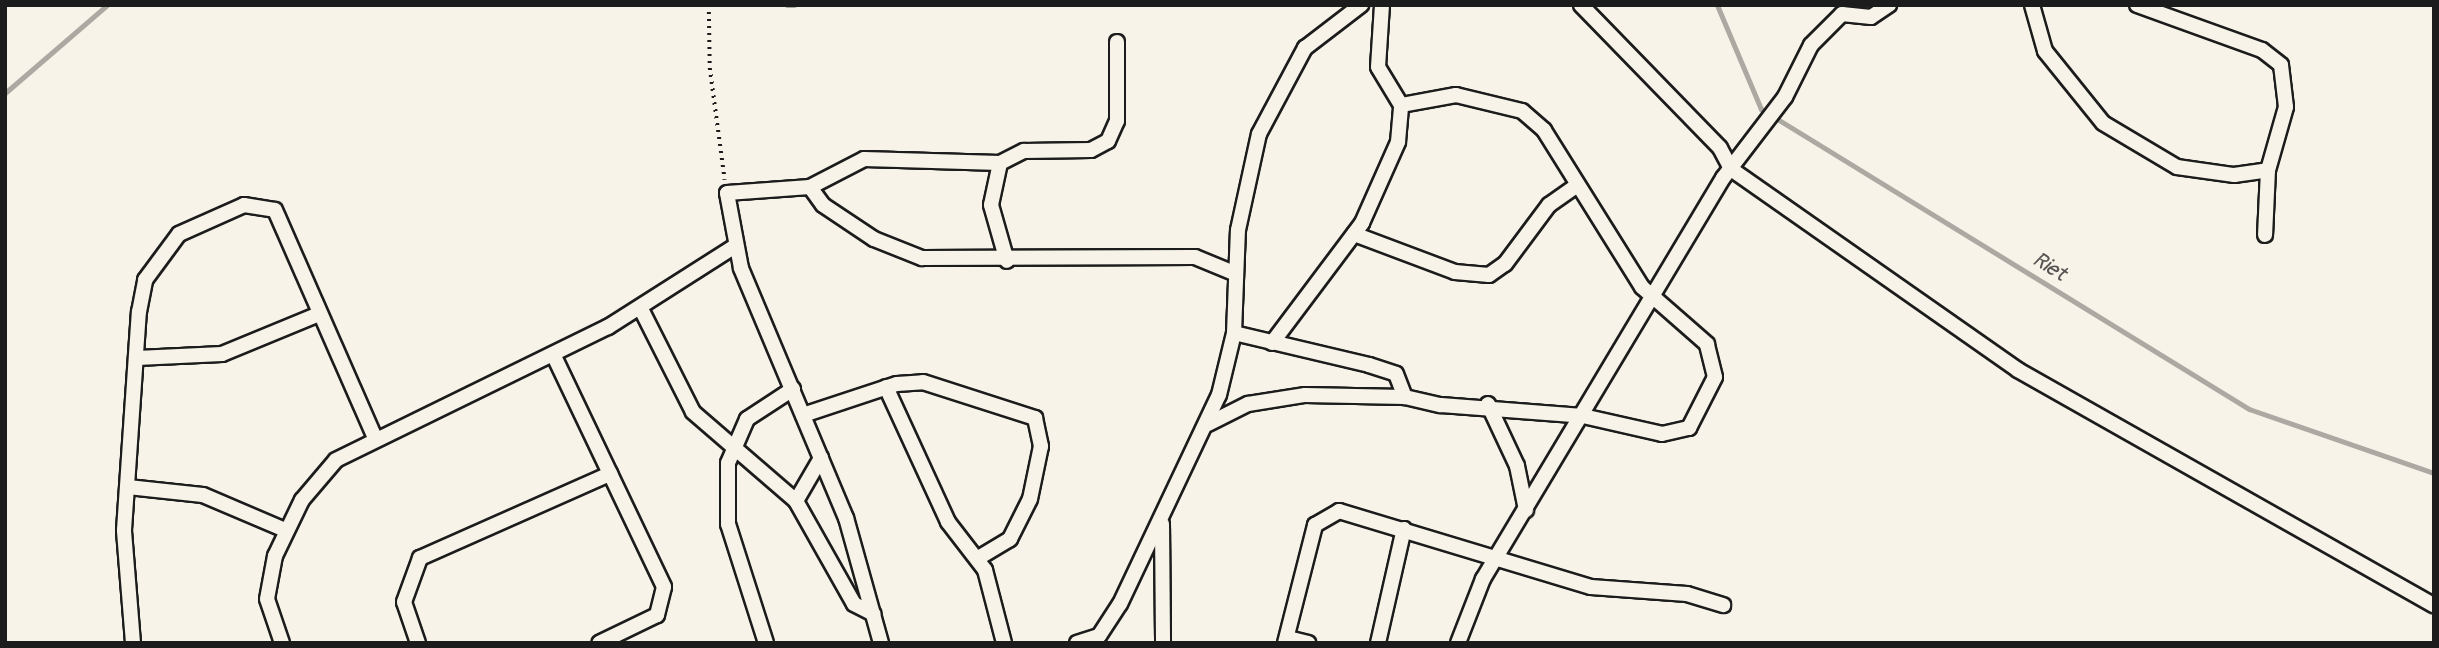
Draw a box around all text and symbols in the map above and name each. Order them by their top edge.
water label: Riet [2028,247,2070,287]

